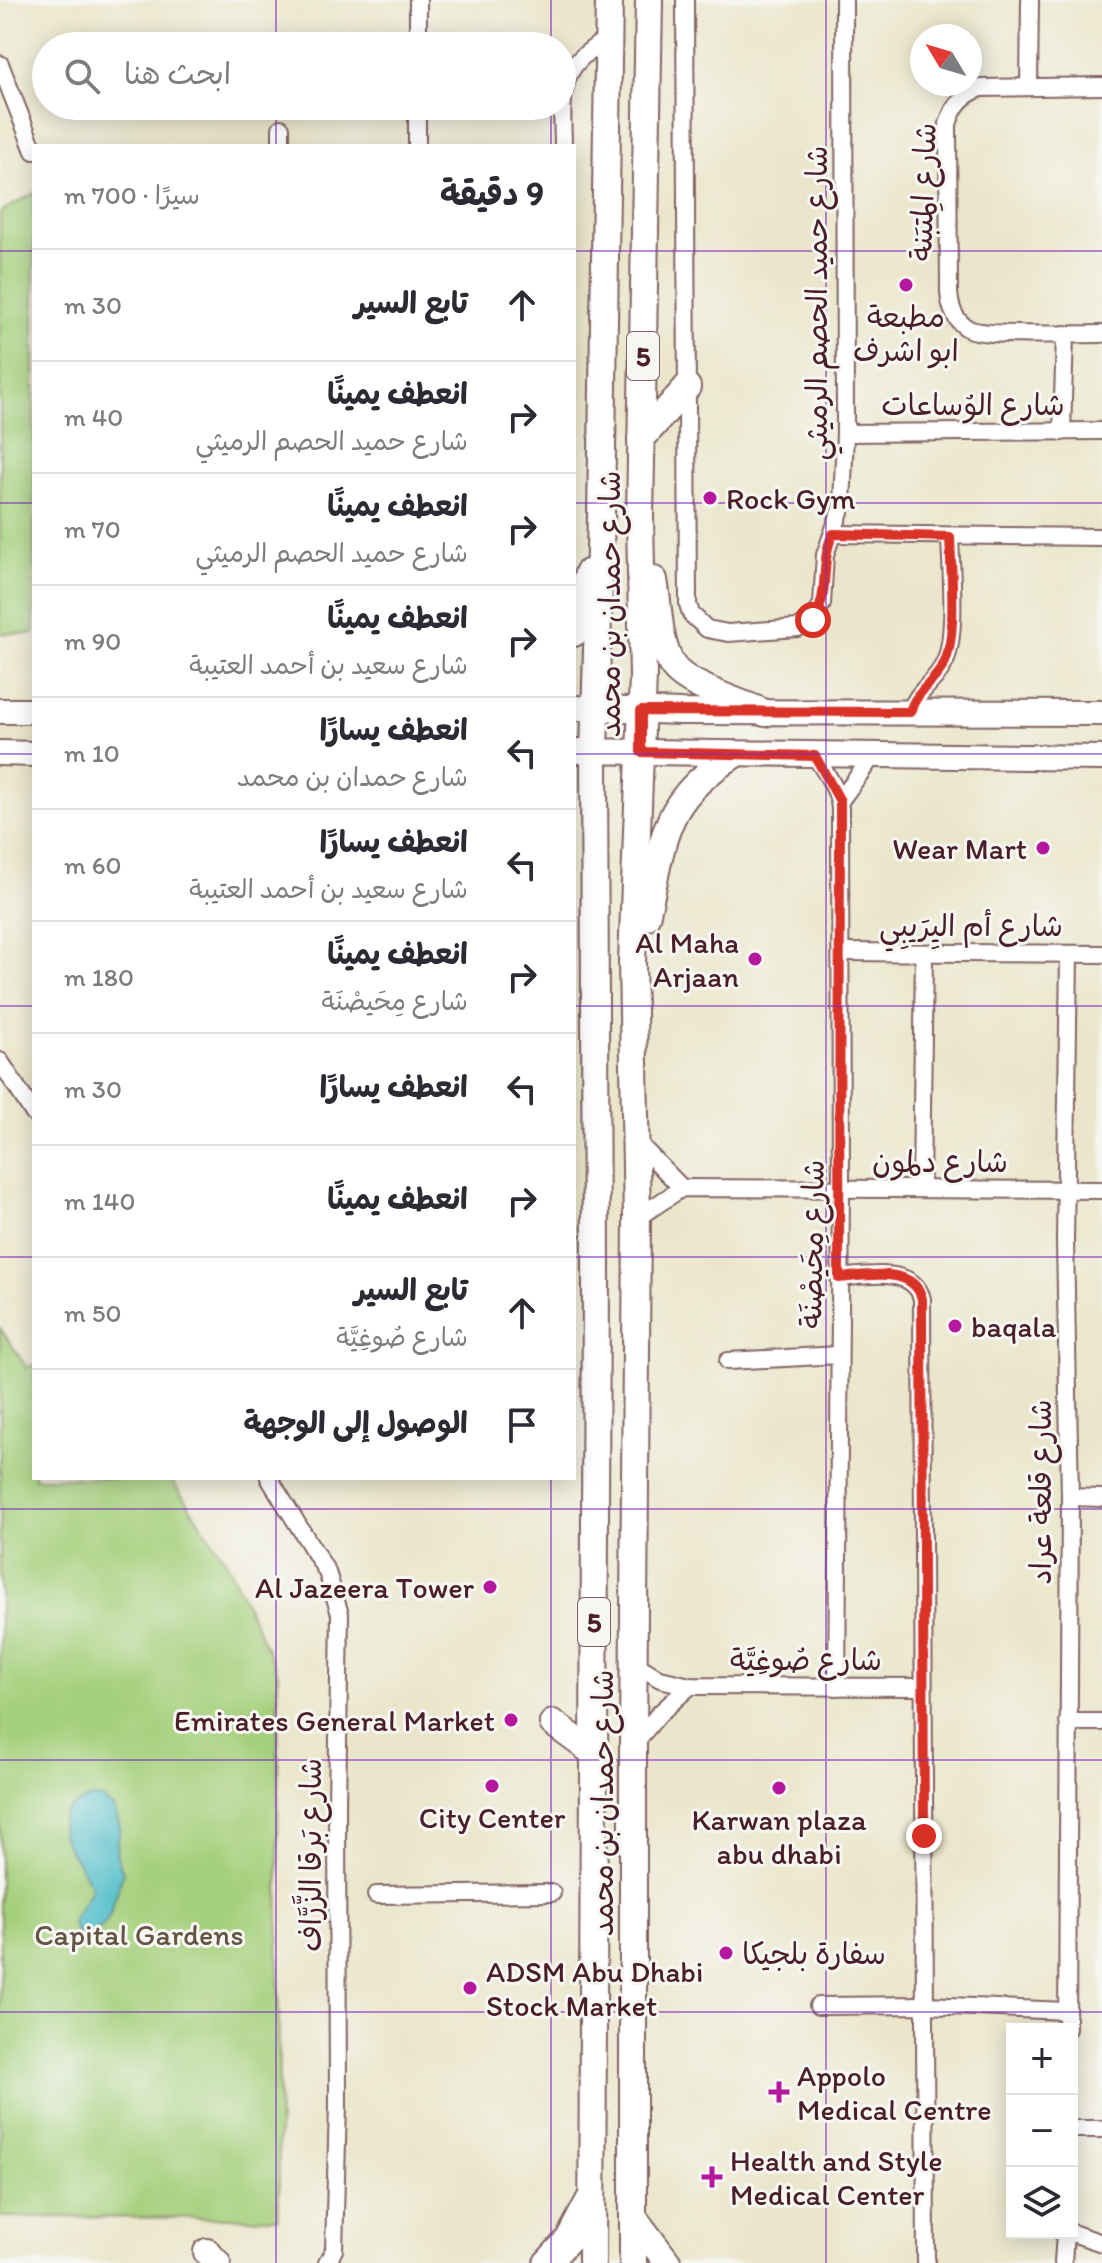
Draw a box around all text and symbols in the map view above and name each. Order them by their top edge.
north arrow [910,24,982,96]
search box [32,32,576,120]
icon: search [60,54,104,98]
text: ابحث هنا [124,55,231,92]
street label: شارع المِتبَنة [902,122,947,262]
street label: شارع حميد الحصم الرميثي [798,146,843,460]
text: 9 دقيقة [440,173,544,214]
text: سيرًا · 700 m [64,179,200,211]
marker: مطبعة ابو اشرف [897,276,915,294]
icon: ahead [500,283,544,327]
text: تابع السير [354,284,468,321]
text: 30 m [64,289,122,321]
place label: مطبعة ابو اشرف [853,298,959,369]
road number: 5 [627,332,659,380]
text: انعطف يمينًا [327,375,468,412]
street label: شارع الوُساعات [881,386,1065,426]
icon: right [500,395,544,439]
text: 40 m [64,401,123,433]
text: شارع حميد الحصم الرميثي [195,425,468,457]
street label: شارع حمدان بن محمد [591,471,631,737]
place label: Rock Gym [726,480,856,517]
text: انعطف يمينًا [327,487,468,524]
marker: Rock Gym [701,489,719,507]
icon: right [500,507,544,551]
text: 70 m [64,513,121,545]
text: شارع حميد الحصم الرميثي [195,537,468,569]
text: انعطف يمينًا [327,599,468,636]
route start [795,602,831,638]
icon: right [500,619,544,663]
text: 90 m [64,625,121,657]
text: شارع سعيد بن أحمد العتيبة [189,649,468,681]
text: انعطف يسارًا [319,711,468,748]
icon: left [500,731,544,775]
text: 10 m [64,737,120,769]
text: شارع حمدان بن محمد [237,761,468,793]
text: انعطف يسارًا [319,823,468,860]
place label: Wear Mart [892,830,1027,867]
marker: Wear Mart [1034,839,1052,857]
icon: left [500,843,544,887]
text: 60 m [64,849,122,881]
text: شارع سعيد بن أحمد العتيبة [189,873,468,905]
street label: شارع أم اليِرَيبِي [879,907,1063,952]
place label: Al Maha Arjaan [635,924,739,995]
text: انعطف يمينًا [327,935,468,972]
marker: Al Maha Arjaan [746,950,764,968]
icon: right [500,955,544,999]
text: 180 m [64,961,134,993]
text: شارع مِحَيصْنَة [321,985,468,1017]
icon: left [500,1067,544,1111]
text: انعطف يسارًا [319,1068,468,1105]
text: 30 m [64,1073,122,1105]
street label: شارع دلمون [872,1143,1008,1183]
street label: شارع مِحَيصْنَة [792,1159,835,1329]
icon: right [500,1179,544,1223]
text: انعطف يمينًا [327,1180,468,1217]
text: 140 m [64,1185,135,1217]
text: تابع السير [354,1271,468,1308]
icon: ahead [500,1291,544,1335]
text: 50 m [64,1297,121,1329]
place label: baqala [971,1308,1057,1345]
marker: baqala [946,1317,964,1335]
text: شارع صُوغِيَّة [336,1321,468,1353]
street label: شارع قلعة عراد [1022,1399,1062,1585]
icon: arrive [500,1403,544,1447]
text: الوصول إلى الوجهة [244,1404,468,1441]
place label: Al Jazeera Tower [255,1569,475,1606]
marker: Al Jazeera Tower [481,1578,499,1596]
road number: 5 [578,1598,610,1646]
street label: شارع صُوغِيَّة [730,1641,882,1681]
street label: شارع حمدان بن محمد [584,1670,624,1936]
place label: Emirates General Market [174,1702,495,1739]
marker: Emirates General Market [502,1711,520,1729]
street label: شارع بَرقا الزَّرَّاف [291,1758,332,1952]
marker: City Center [483,1777,501,1795]
marker: Karwan plaza abu dhabi [770,1779,788,1797]
place label: City Center [419,1799,566,1836]
place label: Karwan plaza abu dhabi [691,1801,867,1872]
route end [906,1818,942,1854]
park label: Capital Gardens [34,1916,244,1953]
place label: سفارة بلجيكا [742,1935,886,1972]
marker: سفارة بلجيكا [717,1944,735,1962]
place label: ADSM Abu Dhabi Stock Market [486,1953,703,2024]
marker: ADSM Abu Dhabi Stock Market [461,1979,479,1997]
map controls [1006,2023,1078,2239]
button: + [1006,2023,1078,2095]
place label: Appolo Medical Centre [797,2057,992,2128]
marker: Appolo Medical Centre [768,2081,790,2103]
button: − [1006,2095,1078,2167]
place label: Health and Style Medical Center [730,2142,943,2213]
marker: Health and Style Medical Center [701,2166,723,2188]
button: layers [1006,2167,1078,2239]

